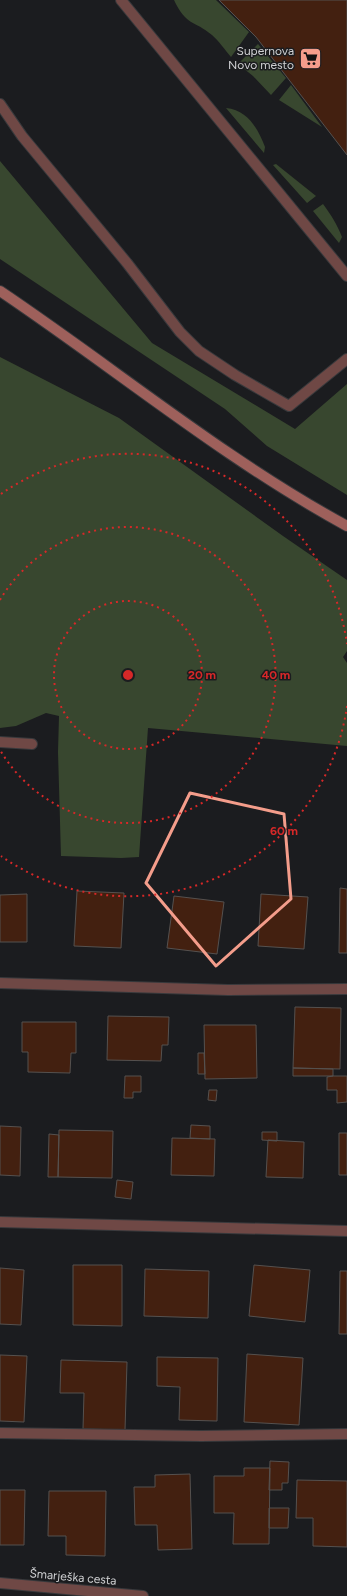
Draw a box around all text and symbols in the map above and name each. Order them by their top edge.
place label: Supernova Novo mesto [228,44,294,72]
supermarket icon: Supernova Novo mesto [297,45,323,71]
centre of rings [121,668,135,682]
text: 20 m [188,668,216,682]
text: 40 m [262,668,290,682]
text: 60 m [270,824,298,838]
street label: Šmarješka cesta [29,1566,117,1588]

